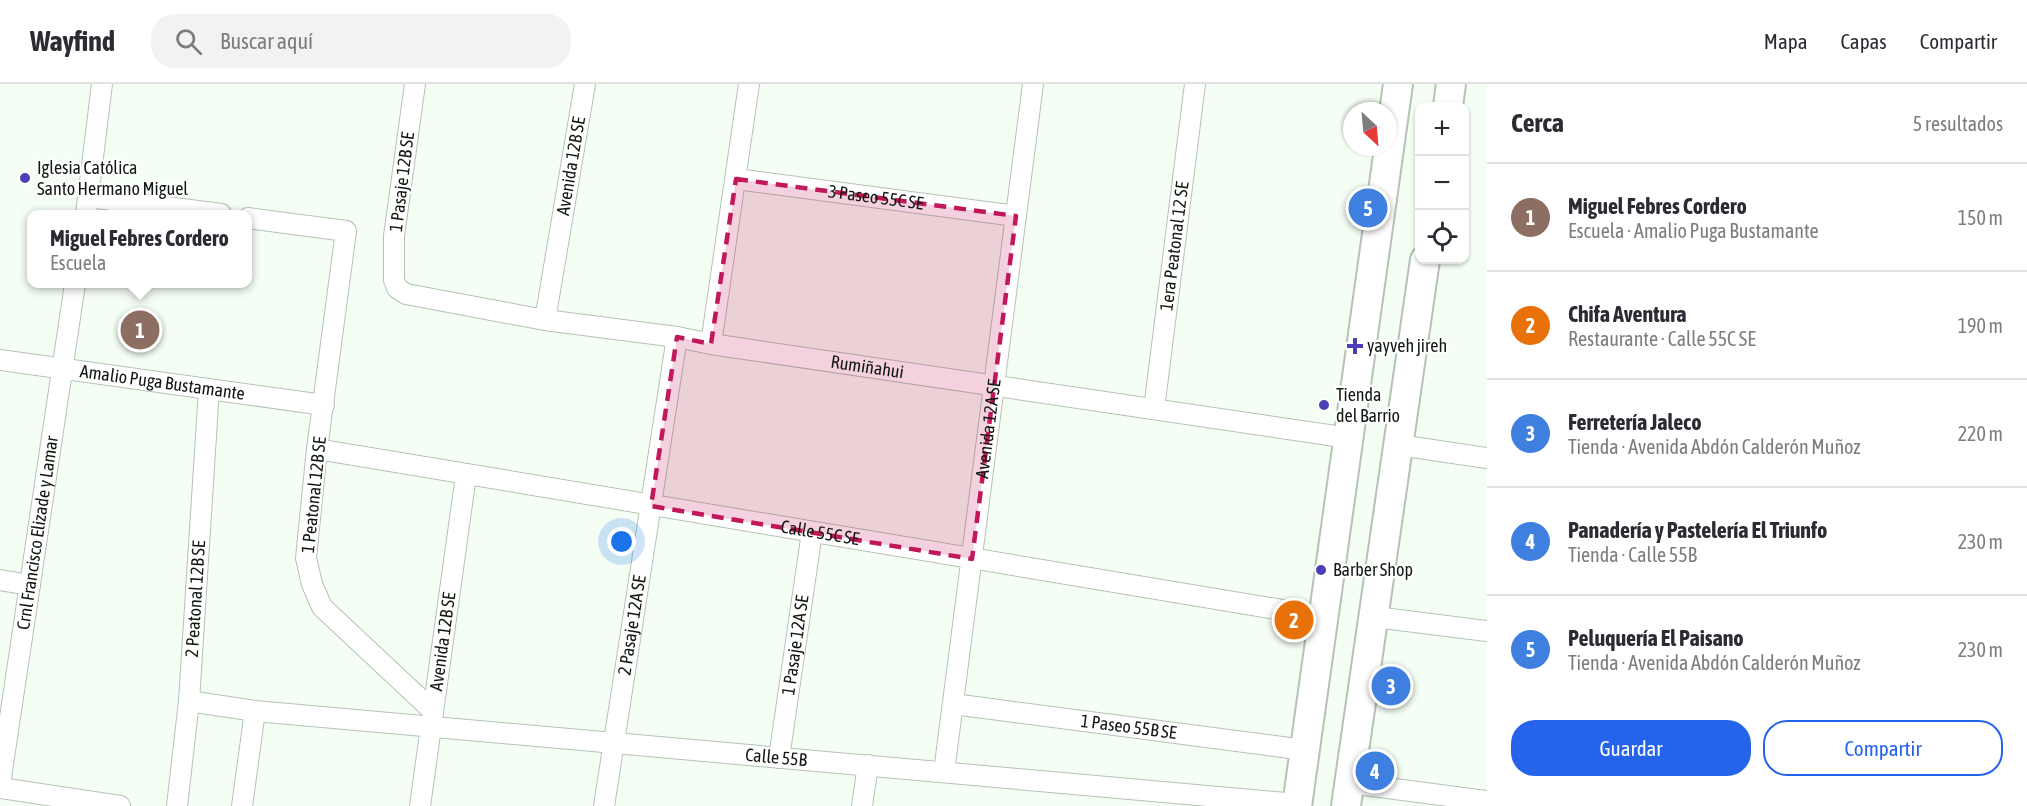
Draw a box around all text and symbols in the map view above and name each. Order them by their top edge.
search box [151,14,571,68]
text: Wayfind [30,25,115,57]
icon: search [172,25,205,58]
text: Buscar aquí [220,28,313,54]
text: Mapa [1764,29,1807,53]
text: Capas [1840,29,1887,53]
text: Compartir [1920,29,1997,53]
north arrow [1343,102,1397,156]
map controls [1415,102,1469,264]
button: + [1415,102,1469,156]
text: Cerca [1511,108,1564,138]
text: 5 resultados [1913,112,2003,135]
street label: Avenida 12B SE [552,115,589,217]
street label: 1 Pasaje 12B SE [385,131,418,233]
button: − [1415,156,1469,210]
place label: Iglesia Católica Santo Hermano Miguel [37,157,188,199]
marker: Iglesia Católica Santo Hermano Miguel [18,171,32,185]
street label: 3 Paseo 55C SE [827,180,925,214]
street label: 1era Peatonal 12 SE [1155,180,1193,312]
pin: 5 [1348,186,1388,230]
text: Miguel Febres Cordero [1568,193,1747,219]
text: 1 [1526,206,1535,229]
text: 150 m [1958,206,2003,229]
popup [27,210,252,288]
button: locate [1415,210,1469,264]
text: Escuela · Amalio Puga Bustamante [1568,219,1819,242]
text: Miguel Febres Cordero [50,225,229,251]
text: Escuela [50,251,106,274]
text: Chifa Aventura [1568,301,1686,327]
pin: 1 [120,308,160,352]
text: 2 [1526,314,1535,337]
text: 190 m [1958,314,2003,337]
text: Restaurante · Calle 55C SE [1568,327,1756,350]
place label: yayveh jireh [1367,335,1447,356]
marker: yayveh jireh [1348,339,1362,353]
street label: Rumiñahui [829,351,905,382]
street label: Amalio Puga Bustamante [79,360,246,404]
street label: Avenida 12A SE [971,378,1005,480]
place label: Tienda del Barrio [1336,384,1400,426]
marker: Tienda del Barrio [1317,398,1331,412]
text: Ferretería Jaleco [1568,409,1702,435]
text: 3 [1526,422,1535,445]
text: 220 m [1958,422,2003,445]
street label: Crnl Francisco Elizade y Lamar [12,434,62,631]
street label: 1 Peatonal 12B SE [297,435,330,554]
text: Tienda · Avenida Abdón Calderón Muñoz [1568,435,1861,458]
street label: Calle 55C SE [779,516,861,549]
text: Panadería y Pastelería El Triunfo [1568,517,1827,543]
your location [607,527,636,556]
text: 4 [1526,530,1535,553]
text: 230 m [1958,530,2003,553]
street label: 2 Peatonal 12B SE [181,539,209,658]
text: Tienda · Calle 55B [1568,543,1697,566]
place label: Barber Shop [1333,559,1413,580]
marker: Barber Shop [1314,563,1328,577]
street label: 2 Pasaje 12A SE [614,573,650,677]
street label: Avenida 12B SE [425,590,460,692]
street label: 1 Pasaje 12A SE [777,593,813,697]
pin: 2 [1274,598,1314,642]
text: Peluquería El Paisano [1568,625,1744,651]
text: 5 [1526,638,1535,661]
text: 230 m [1958,638,2003,661]
text: Tienda · Avenida Abdón Calderón Muñoz [1568,651,1861,674]
pin: 3 [1372,664,1410,708]
street label: 1 Paseo 55B SE [1079,710,1178,743]
button: Guardar [1511,720,1751,776]
button: Compartir [1763,720,2003,776]
street label: Calle 55B [744,744,808,770]
pin: 4 [1356,748,1394,794]

